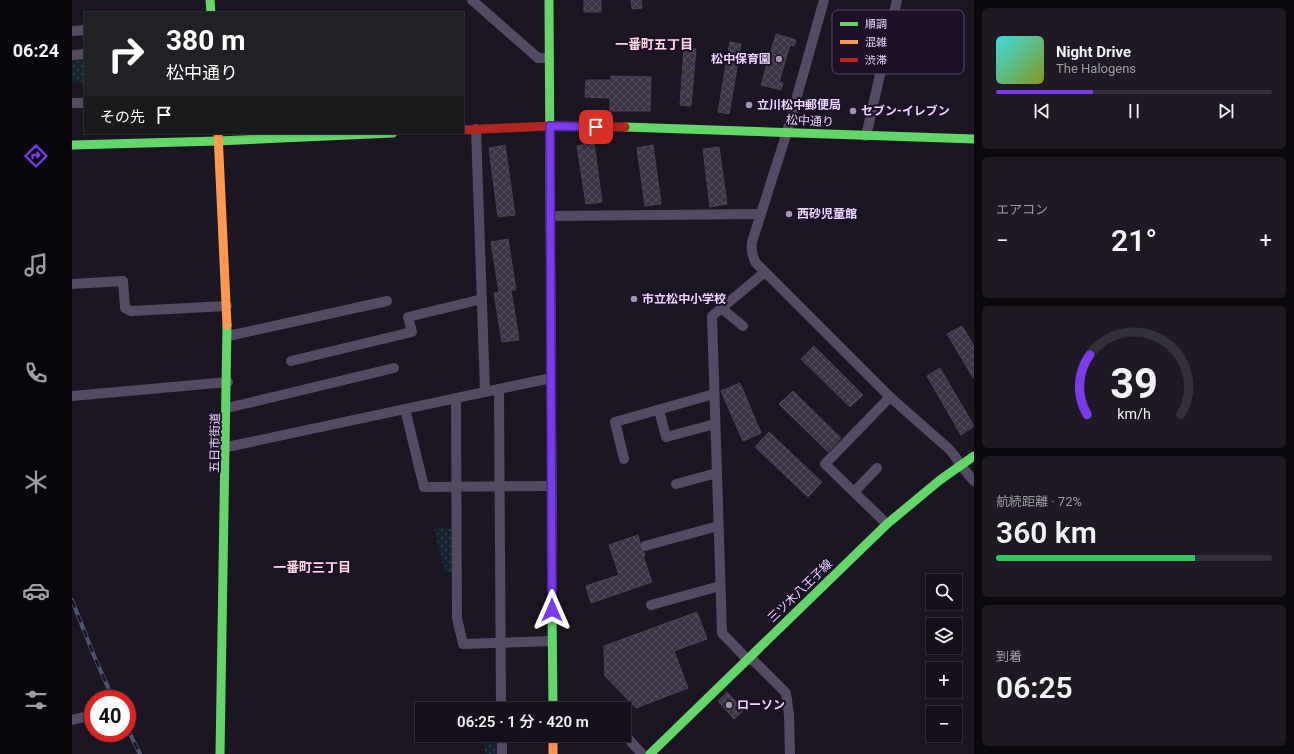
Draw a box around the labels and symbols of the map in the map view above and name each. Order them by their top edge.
legend [832,10,964,74]
text: 順調 [865,18,887,31]
text: 混雑 [865,36,887,49]
district label: 一番町五丁目 [615,37,693,52]
place label: 松中保育園 [711,52,771,66]
marker: 松中保育園 [774,54,784,64]
text: 渋滞 [865,54,887,67]
place label: 立川松中郵便局 [757,98,841,112]
marker: 立川松中郵便局 [744,100,754,110]
place label: セブン-イレブン [861,104,950,118]
marker: セブン-イレブン [848,106,858,116]
pin [579,110,613,144]
street label: 松中通り [786,113,834,129]
place label: 西砂児童館 [797,207,857,221]
marker: 西砂児童館 [784,209,794,219]
place label: 市立松中小学校 [642,292,726,306]
marker: 市立松中小学校 [629,294,639,304]
street label: 五日市街道 [207,413,223,473]
street label: 三ツ木八王子線 [765,557,835,625]
district label: 一番町三丁目 [273,560,351,575]
position arrow [531,589,573,631]
speed limit sign: 40 [84,690,136,742]
place label: ローソン [737,698,785,712]
marker: ローソン [724,700,734,710]

